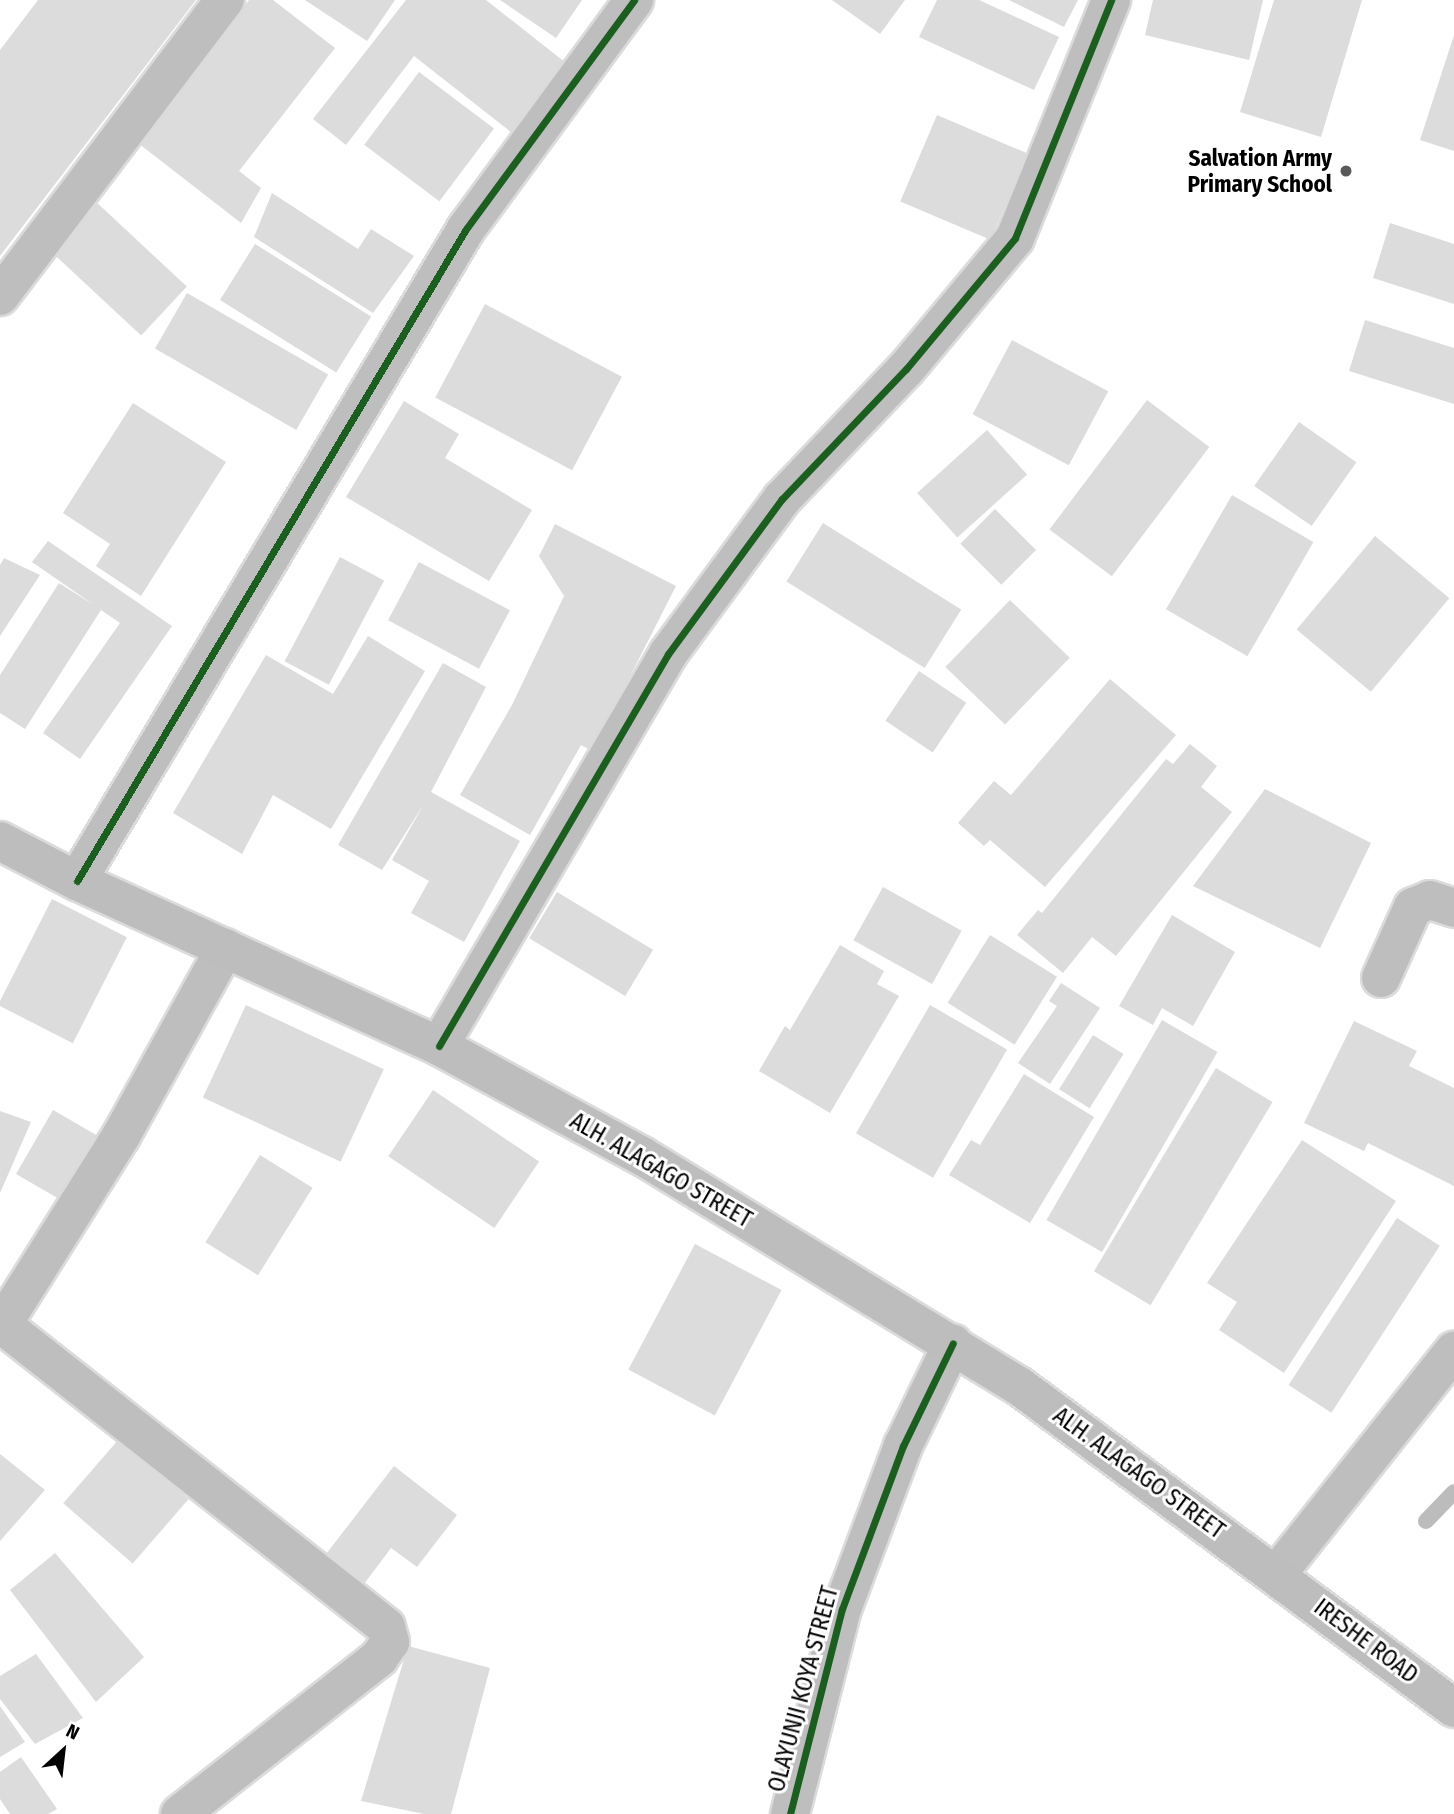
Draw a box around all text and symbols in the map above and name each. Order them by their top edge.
place label: Salvation Army Primary School [1188,144,1332,198]
marker: Salvation Army Primary School [1338,163,1354,179]
street label: ALH. ALAGAGO STREET [565,1107,757,1233]
street label: ALH. ALAGAGO STREET [1048,1402,1230,1544]
street label: OLAYUNJI KOYA STREET [762,1583,844,1795]
street label: IRESHE ROAD [1309,1593,1423,1689]
north arrow [28,1716,98,1786]
text: N [62,1719,83,1745]

